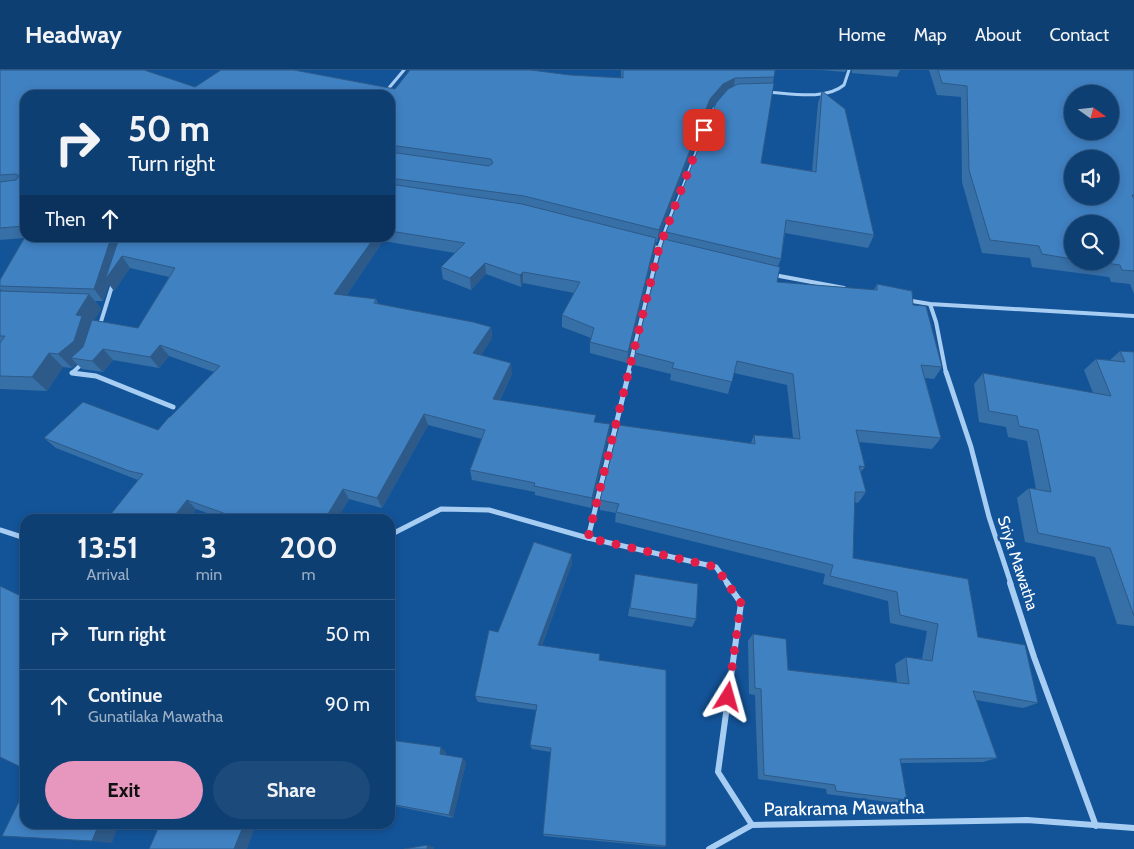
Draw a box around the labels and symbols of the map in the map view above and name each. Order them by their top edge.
north arrow [1064,85,1119,140]
pin [683,109,725,151]
street label: Sriya Mawatha [994,513,1042,613]
position arrow [701,670,753,722]
street label: Parakrama Mawatha [763,795,925,821]

